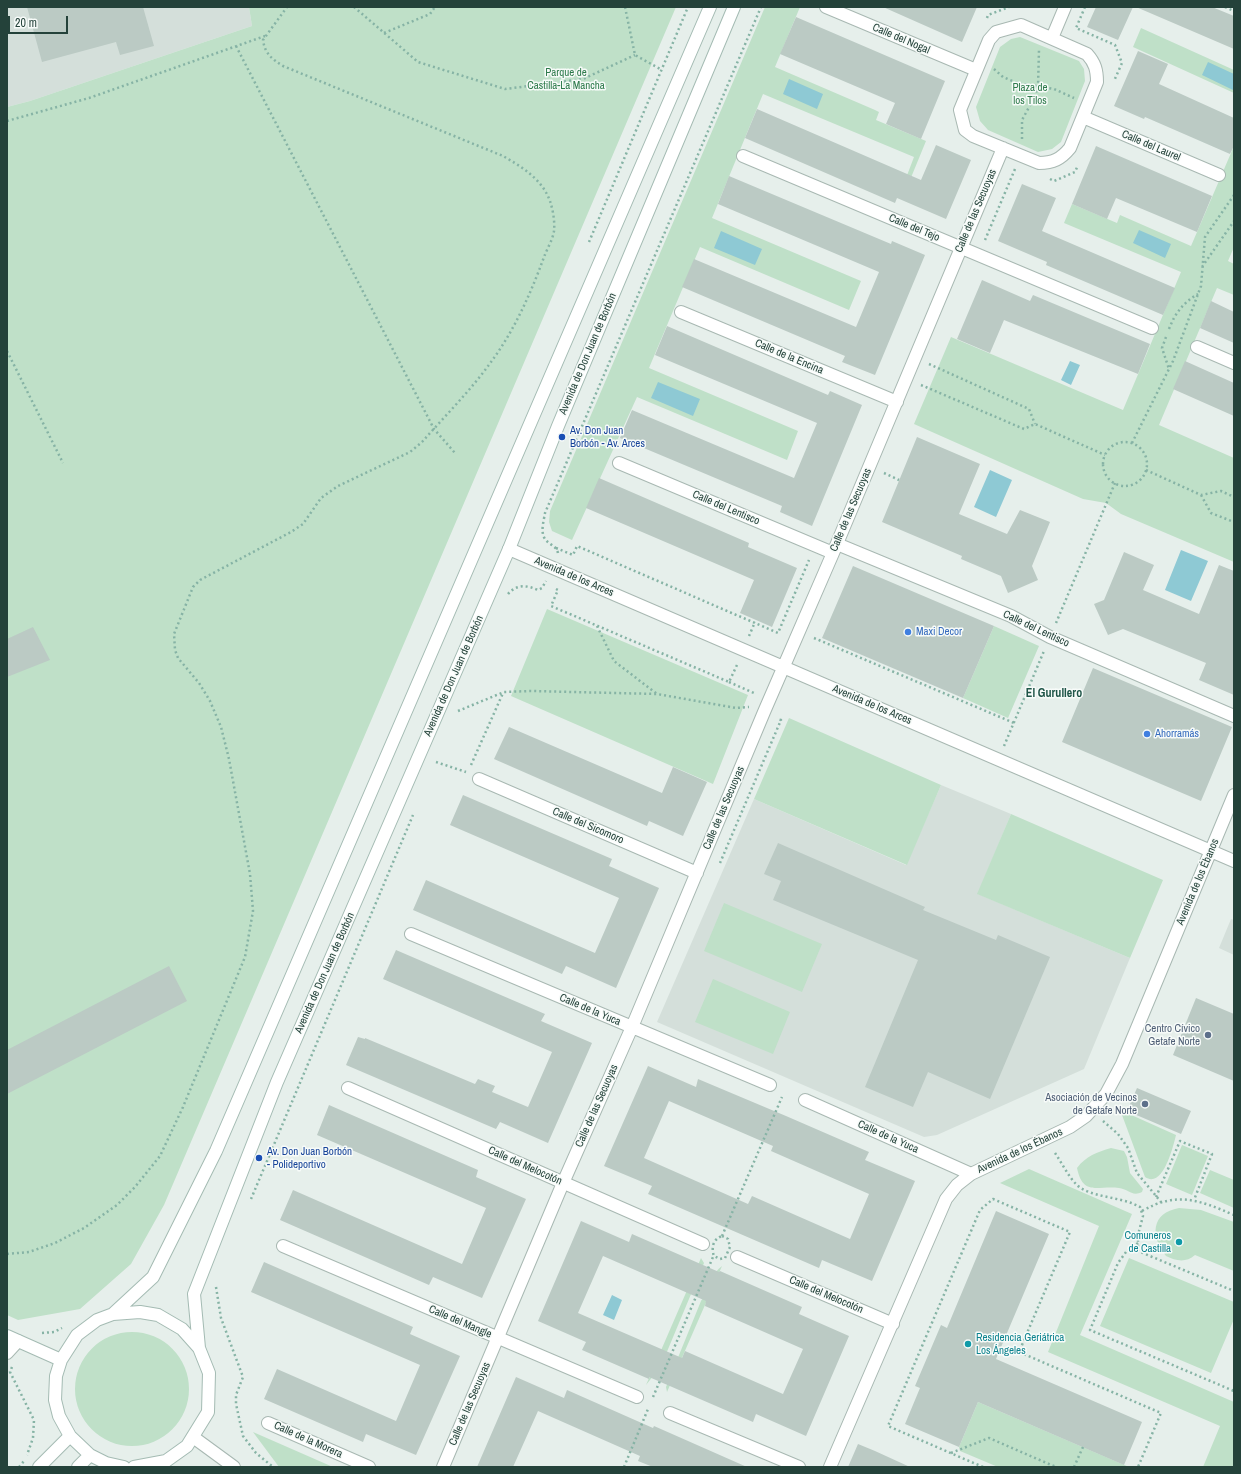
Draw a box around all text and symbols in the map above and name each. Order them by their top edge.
scale bar [10,8,70,34]
text: 20 m [15,15,37,31]
street label: Calle del Nogal [870,21,932,57]
park label: Parque de Castilla-La Mancha [527,66,605,92]
park label: Plaza de los Tilos [1012,81,1048,107]
street label: Calle del Laurel [1120,128,1182,164]
street label: Calle de las Secuoyas [952,167,1000,255]
street label: Calle del Tejo [887,211,941,245]
street label: Avenida de Don Juan de Borbón [556,291,620,417]
street label: Calle de la Encina [753,337,825,377]
place label: Av. Don Juan Borbón - Av. Arces [570,424,645,450]
marker: Av. Don Juan Borbón - Av. Arces [557,432,567,442]
street label: Calle de las Secuoyas [827,466,875,554]
street label: Calle del Lentisco [690,488,762,528]
street label: Avenida de los Arces [532,554,616,600]
street label: Calle del Lentisco [1001,608,1071,650]
street label: Avenida de Don Juan de Borbón [421,614,487,738]
place label: Maxi Decor [916,625,962,639]
marker: Maxi Decor [903,627,913,637]
street label: Avenida de los Arces [830,682,914,728]
district label: El Gurullero [1026,687,1082,701]
place label: Ahorramás [1155,727,1199,741]
marker: Ahorramás [1142,729,1152,739]
street label: Calle de las Secuoyas [700,764,748,852]
street label: Calle del Sicomoro [550,805,626,847]
street label: Avenida de los Ébanos [1174,837,1222,927]
street label: Avenida de Don Juan de Borbón [292,911,358,1035]
street label: Calle de la Yuca [557,991,623,1029]
place label: Centro Cívico Getafe Norte [1145,1022,1200,1048]
marker: Centro Cívico Getafe Norte [1203,1030,1213,1040]
street label: Calle de las Secuoyas [573,1063,621,1149]
place label: Asociación de Vecinos de Getafe Norte [1045,1091,1137,1117]
marker: Asociación de Vecinos de Getafe Norte [1140,1099,1150,1109]
street label: Calle de la Yuca [856,1118,920,1156]
street label: Avenida de los Ébanos [975,1125,1065,1177]
street label: Calle del Melocotón [486,1144,564,1188]
place label: Av. Don Juan Borbón - Polideportivo [267,1145,352,1171]
marker: Av. Don Juan Borbón - Polideportivo [254,1153,264,1163]
place label: Comuneros de Castilla [1124,1229,1171,1255]
marker: Comuneros de Castilla [1174,1237,1184,1247]
street label: Calle del Melocotón [787,1273,865,1317]
street label: Calle del Mangle [427,1303,493,1341]
place label: Residencia Geriátrica Los Ángeles [976,1331,1064,1357]
marker: Residencia Geriátrica Los Ángeles [963,1339,973,1349]
street label: Calle de las Secuoyas [446,1360,494,1448]
street label: Calle de la Morera [272,1419,344,1461]

